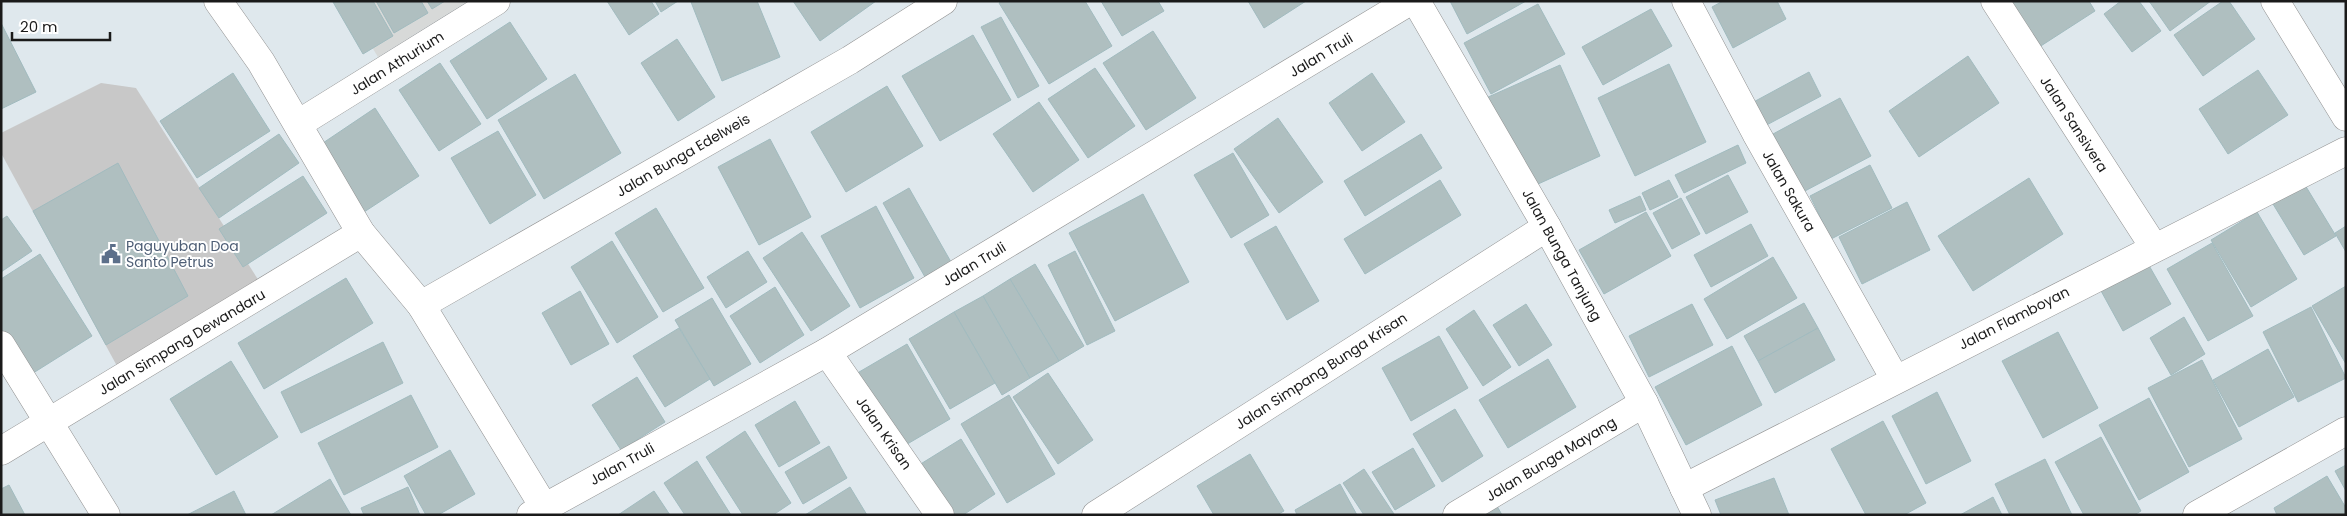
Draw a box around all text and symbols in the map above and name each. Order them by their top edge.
scale bar [12,10,110,42]
text: 20 m [20,16,58,37]
street label: Jalan Athurium [346,26,448,100]
street label: Jalan Truli [1285,28,1357,82]
street label: Jalan Sansivera [2035,72,2113,176]
street label: Jalan Bunga Edelweis [612,109,754,201]
street label: Jalan Sakura [1758,147,1820,235]
street label: Jalan Bunga Tanjung [1517,185,1607,325]
place label: Paguyuban Doa Santo Petrus [126,236,239,272]
street label: Jalan Truli [938,237,1010,291]
public building icon: Paguyuban Doa Santo Petrus [100,243,122,265]
street label: Jalan Flamboyan [1955,281,2073,355]
street label: Jalan Simpang Dewandaru [95,284,269,400]
street label: Jalan Simpang Bunga Krisan [1231,308,1411,434]
street label: Jalan Krisan [851,392,917,474]
street label: Jalan Bunga Mayang [1482,412,1620,506]
street label: Jalan Truli [586,438,658,490]

